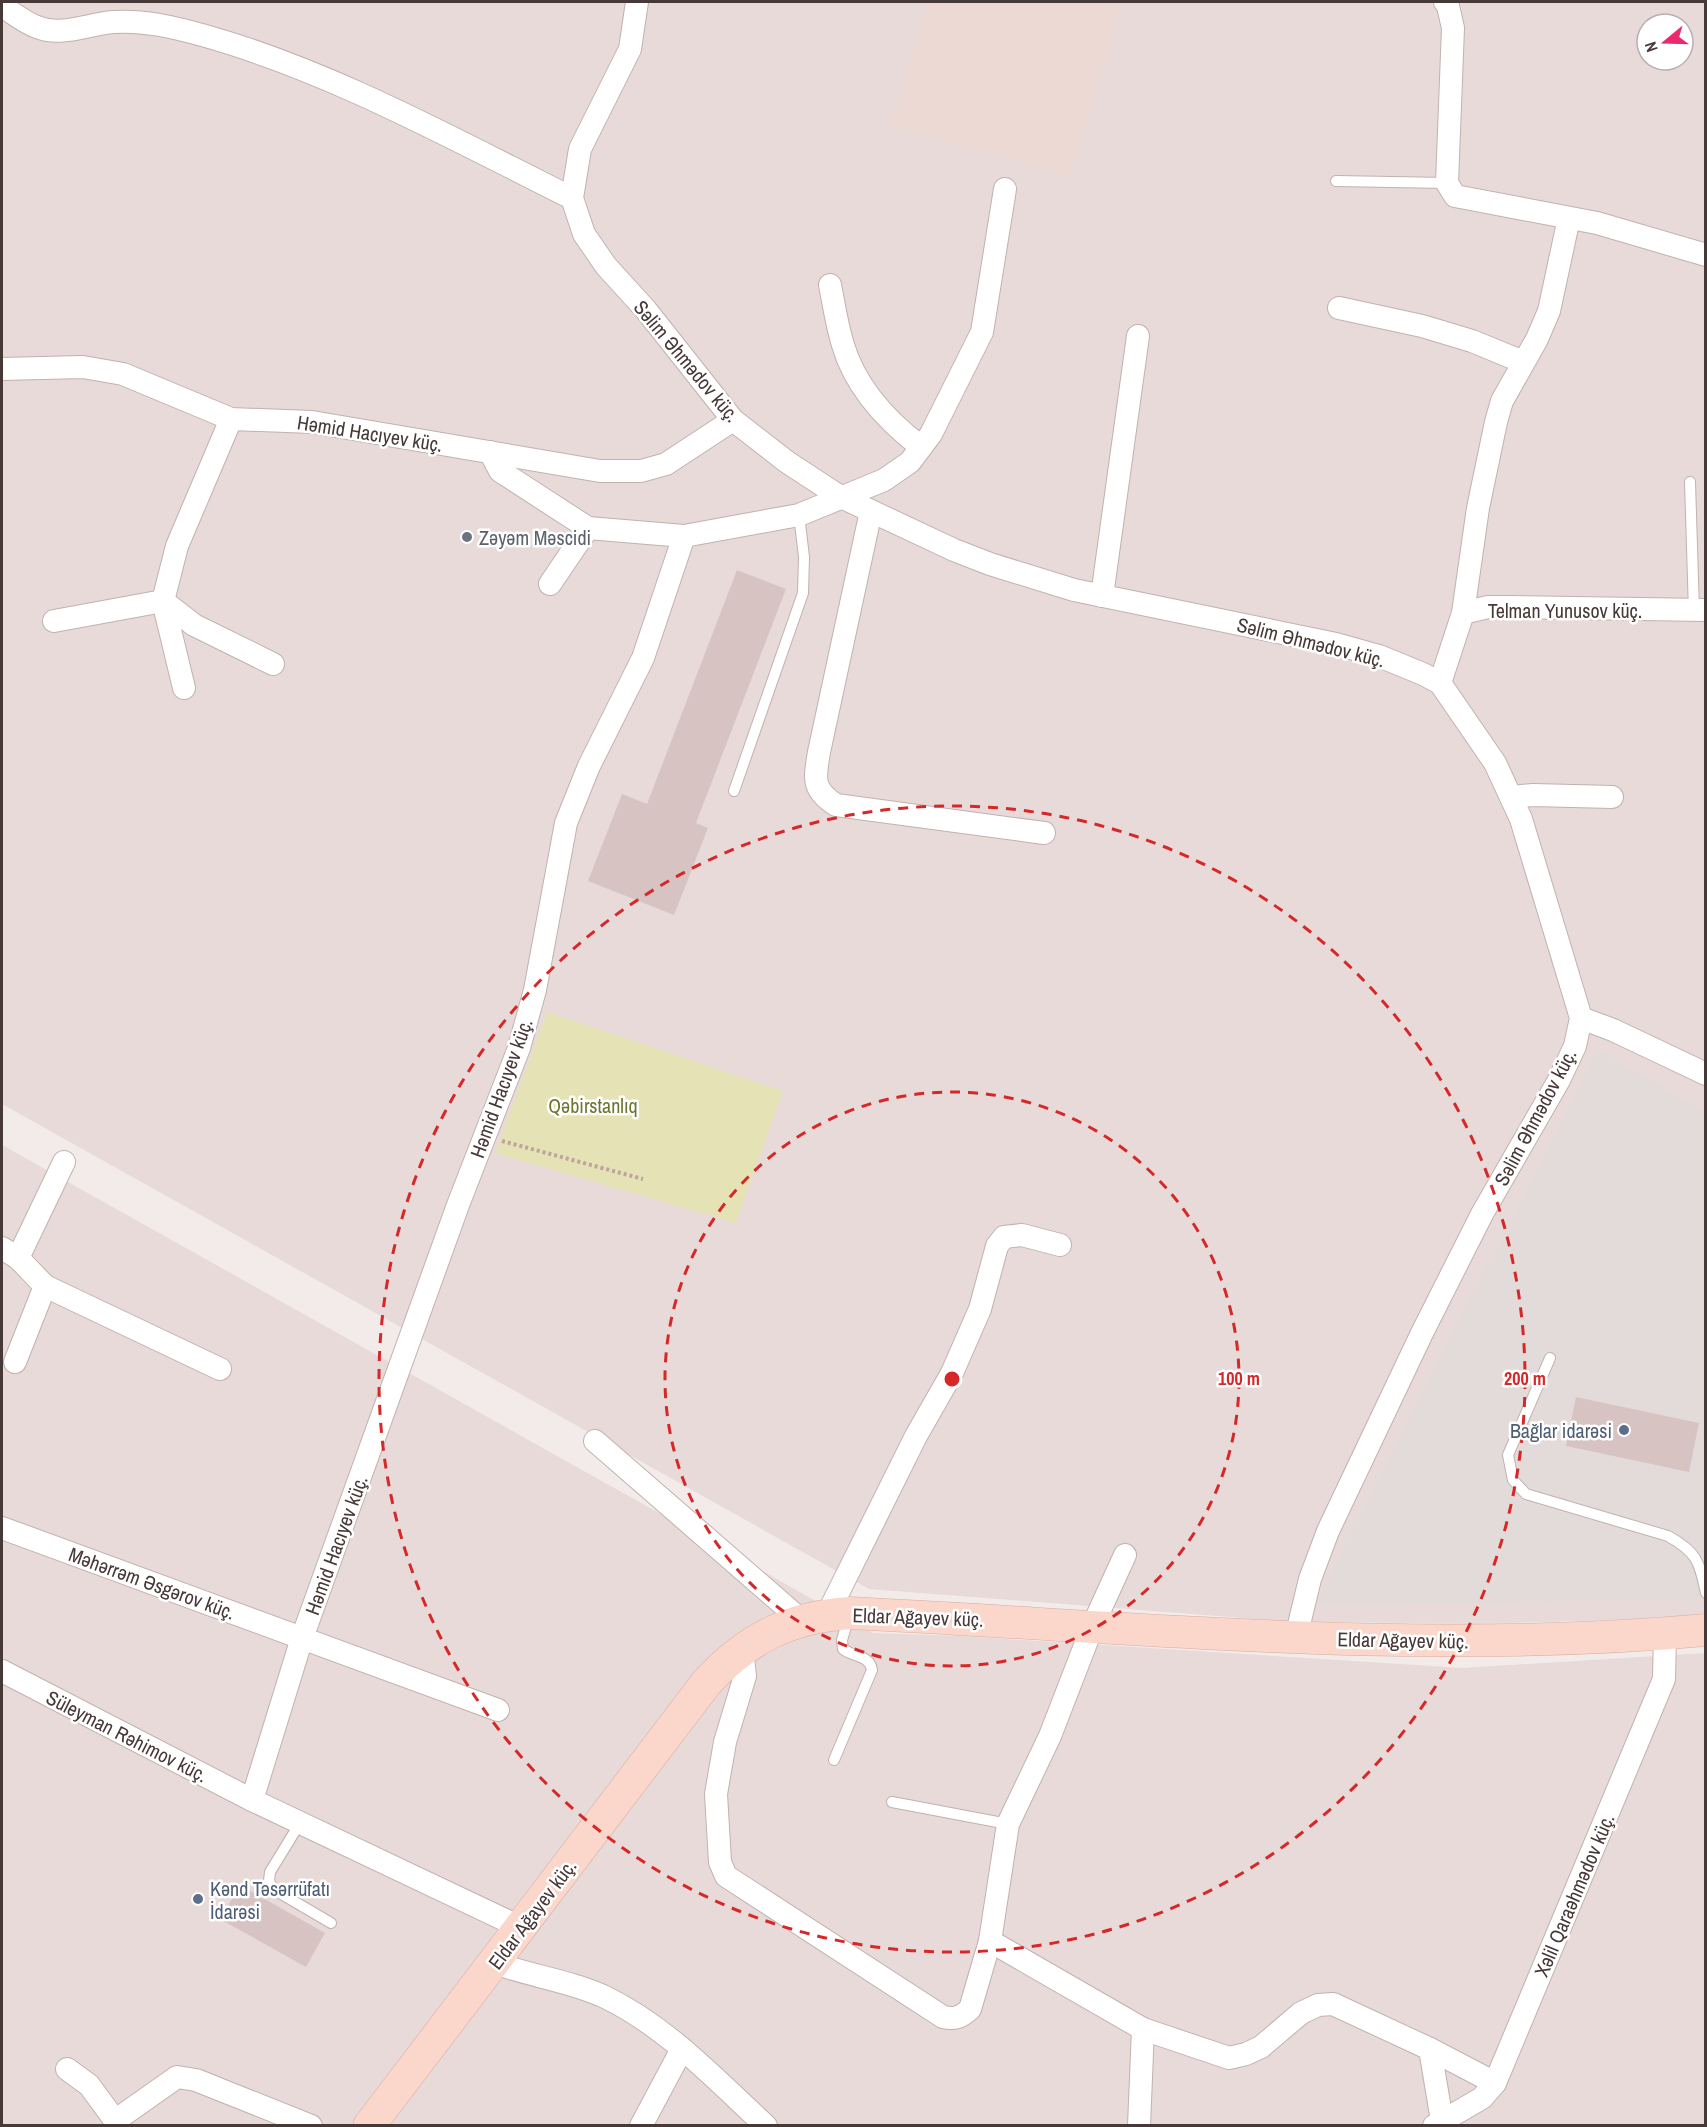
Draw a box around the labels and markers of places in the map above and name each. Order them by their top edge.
place label: Zəyəm Məscidi [479,524,591,551]
marker: Zəyəm Məscidi [460,530,474,544]
centre of rings [942,1369,962,1389]
place label: Bağlar idarəsi [1510,1417,1612,1444]
marker: Bağlar idarəsi [1617,1423,1631,1437]
place label: Kənd Təsərrüfatı İdarəsi [210,1875,330,1925]
marker: Kənd Təsərrüfatı İdarəsi [191,1892,205,1906]

